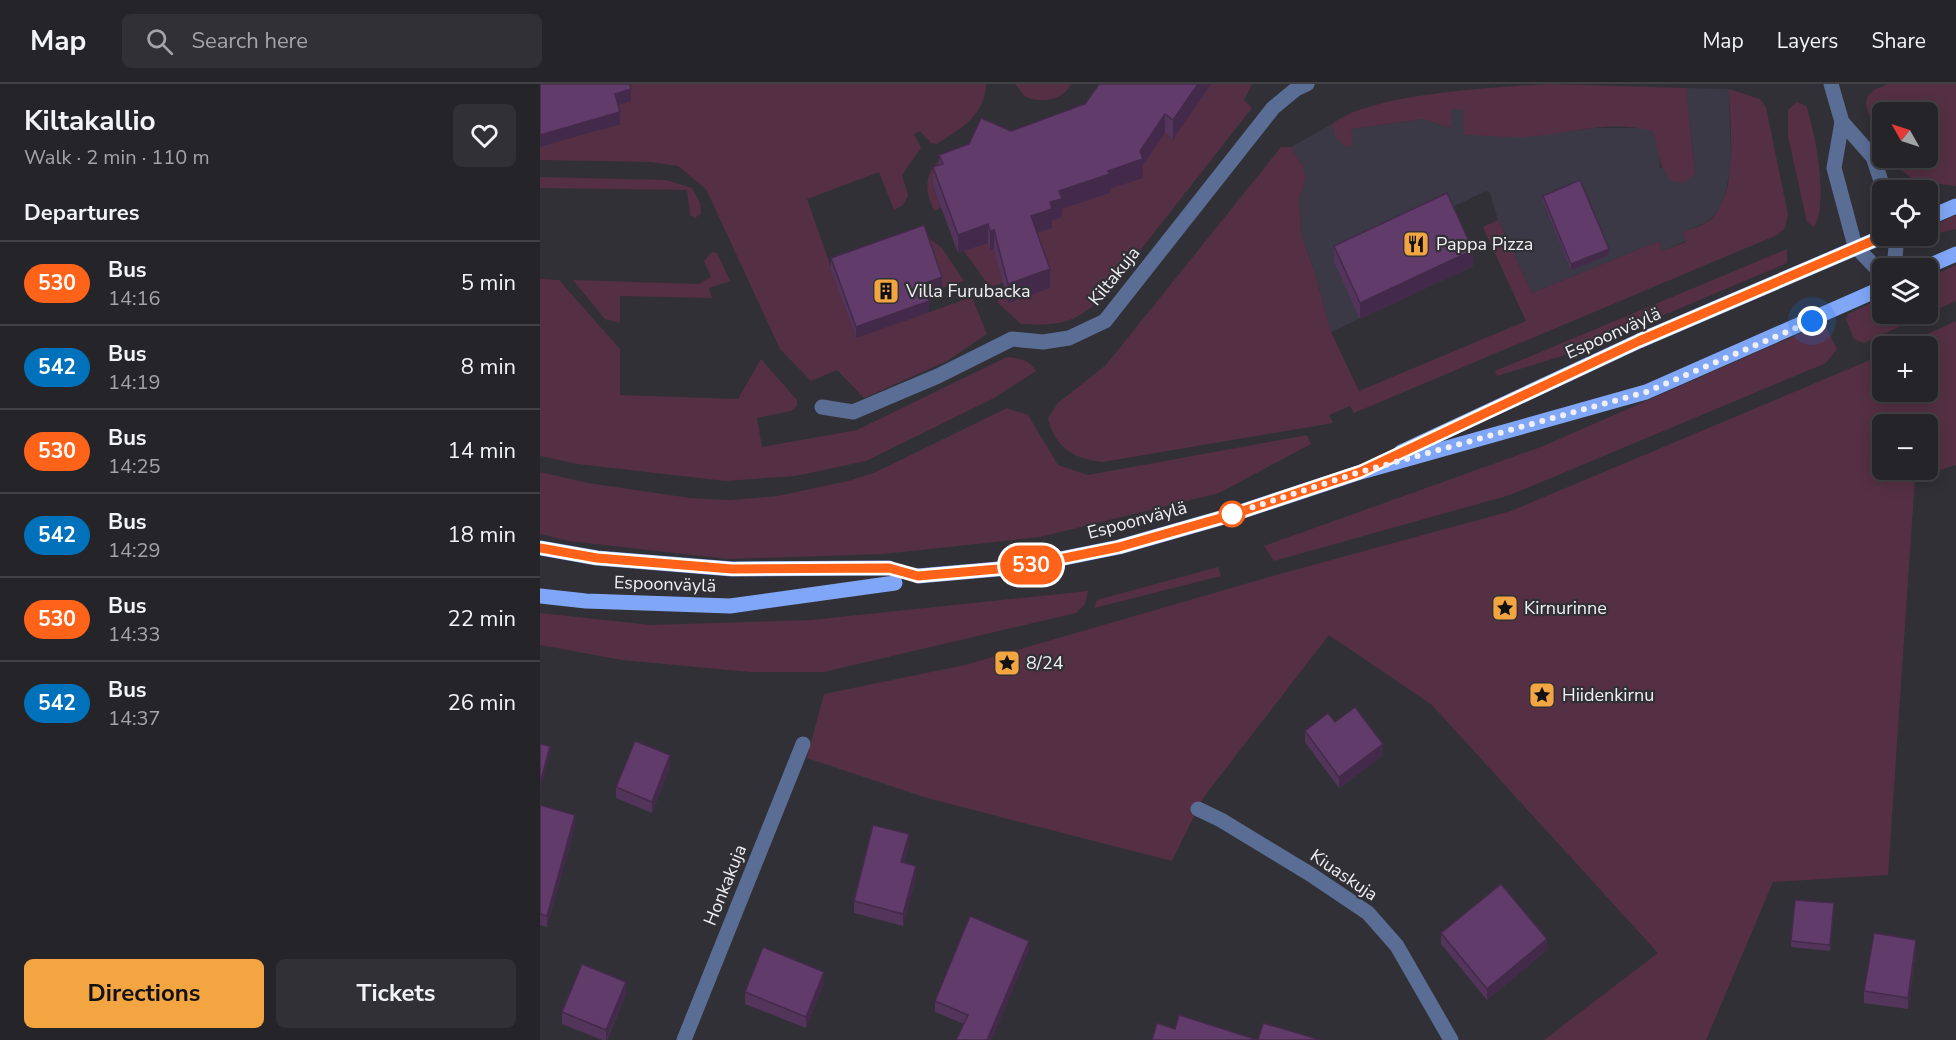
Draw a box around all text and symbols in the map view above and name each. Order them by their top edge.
search box [122,14,542,68]
text: Map [30,22,86,60]
icon: search [143,25,176,58]
text: Search here [191,26,308,56]
text: Map [1702,27,1744,55]
text: Layers [1777,27,1838,55]
text: Share [1871,27,1926,55]
text: Kiltakallio [24,102,156,140]
north arrow [1872,102,1938,168]
map controls [1872,102,1938,480]
button: heart [453,104,516,167]
text: Walk · 2 min · 110 m [24,144,210,171]
button: locate [1872,180,1938,246]
text: Departures [24,198,139,228]
restaurant icon: Pappa Pizza [1401,229,1431,259]
place label: Pappa Pizza [1436,232,1533,256]
street label: Kiltakuja [1083,242,1145,310]
text: Bus [108,255,147,285]
button: layers [1872,258,1938,324]
text: 5 min [461,268,516,298]
text: 530 [38,269,76,297]
building icon: Villa Furubacka [871,276,901,306]
place label: Villa Furubacka [905,279,1031,303]
text: 14:16 [108,285,161,312]
street label: Espoonväylä [1561,301,1665,365]
your location [1797,306,1827,336]
button: + [1872,336,1938,402]
text: Bus [108,339,147,369]
text: 8 min [461,352,516,382]
text: 542 [38,353,76,381]
text: 14:19 [108,369,161,396]
button: − [1872,414,1938,480]
text: Bus [108,423,147,453]
text: 14 min [448,436,516,466]
text: 530 [38,437,76,465]
text: 14:25 [108,453,161,480]
street label: Espoonväylä [1084,495,1190,545]
unlabelled marker [1219,501,1245,527]
text: Bus [108,507,147,537]
text: 18 min [448,520,516,550]
text: 542 [38,521,76,549]
text: 14:29 [108,537,161,564]
line badge: 530 [996,546,1066,584]
text: 530 [1012,551,1050,579]
street label: Espoonväylä [613,570,717,598]
text: Bus [108,591,147,621]
place icon: Kirnurinne [1490,593,1520,623]
place label: Kirnurinne [1524,596,1607,620]
text: 22 min [448,604,516,634]
text: 530 [38,605,76,633]
text: 14:33 [108,621,161,648]
place icon: 8/24 [992,648,1022,678]
place label: 8/24 [1026,651,1064,675]
text: Bus [108,675,147,705]
place icon: Hiidenkirnu [1527,680,1557,710]
place label: Hiidenkirnu [1562,683,1654,707]
text: 26 min [448,688,516,718]
text: 542 [38,689,76,717]
text: 14:37 [108,705,161,732]
street label: Honkakuja [698,841,752,929]
street label: Kiuaskuja [1306,844,1382,906]
button: Directions [24,959,264,1028]
button: Tickets [276,959,516,1028]

